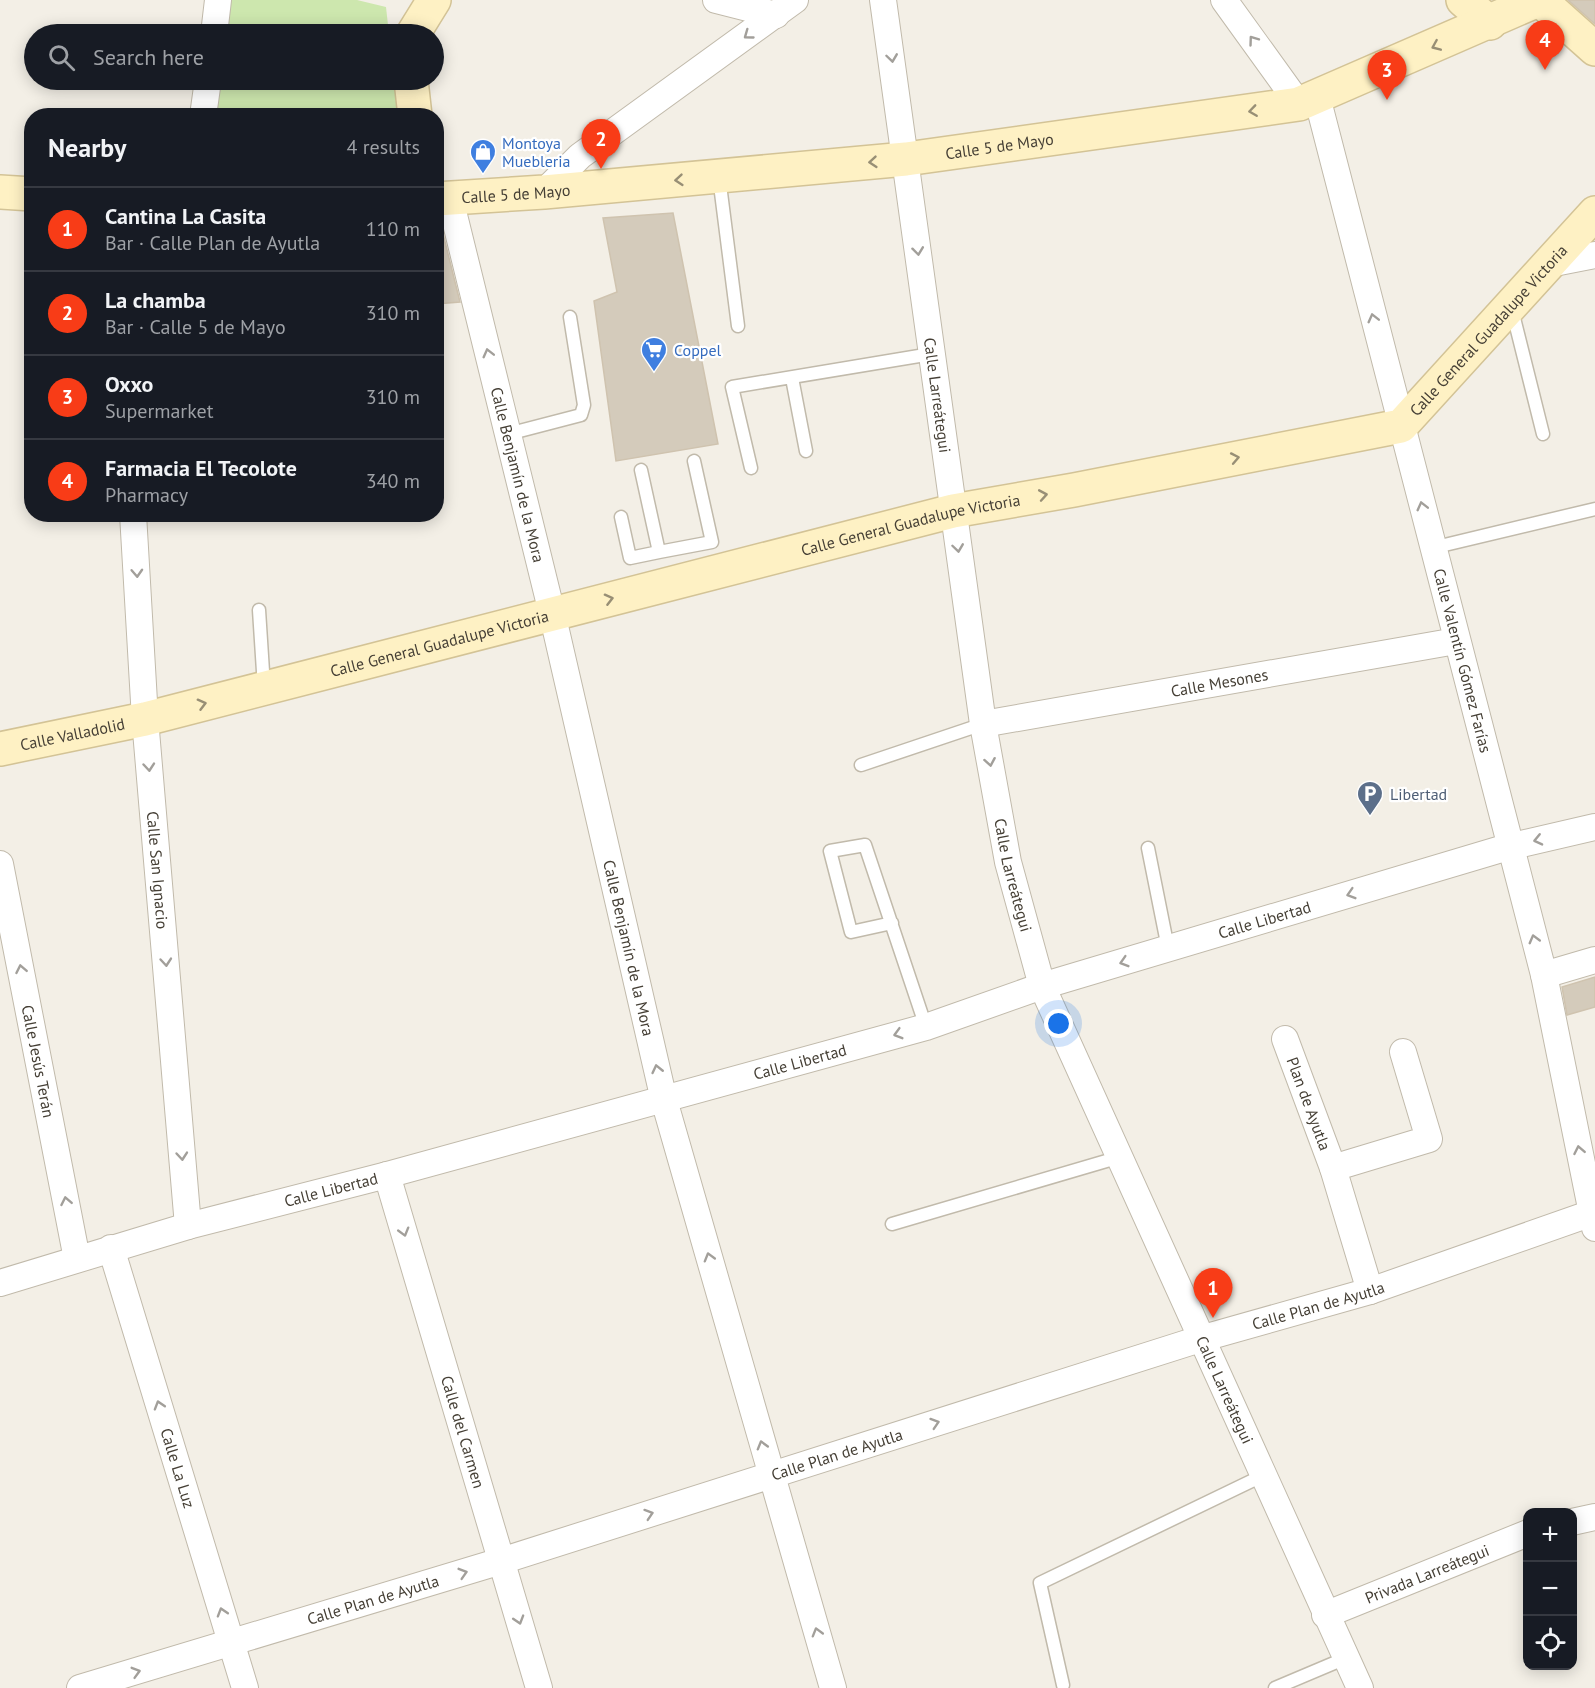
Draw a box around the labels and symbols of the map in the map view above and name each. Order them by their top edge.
pin: 4 [1526,20,1564,70]
one-way arrow [744,28,755,39]
one-way arrow [1249,35,1260,46]
one-way arrow [1431,39,1442,51]
pin: 3 [1368,51,1406,100]
one-way arrow [885,53,897,63]
one-way arrow [1249,104,1258,116]
pin: 2 [582,120,620,169]
street label: Calle 5 de Mayo [944,128,1055,163]
place label: Montoya Muebleria [502,133,571,171]
shop icon: Montoya Muebleria [468,137,498,175]
one-way arrow [868,155,877,168]
one-way arrow [674,173,683,186]
street label: Calle 5 de Mayo [461,180,571,207]
street label: Calle General Guadalupe Victoria [1405,240,1571,420]
one-way arrow [911,247,923,256]
one-way arrow [1368,313,1381,323]
supermarket icon: Coppel [639,335,669,373]
street label: Calle Larreátegui [920,336,955,454]
place label: Coppel [674,340,722,360]
one-way arrow [482,348,495,358]
street label: Calle Benjamín de la Mora [487,385,549,565]
one-way arrow [1229,453,1239,466]
one-way arrow [1038,489,1048,502]
street label: Calle General Guadalupe Victoria [799,490,1022,560]
one-way arrow [1416,502,1429,512]
one-way arrow [952,544,964,553]
street label: Calle Valentín Gómez Farías [1429,566,1496,755]
one-way arrow [130,568,143,577]
one-way arrow [603,593,613,606]
street label: Calle General Guadalupe Victoria [328,606,551,681]
street label: Calle Mesones [1169,664,1270,701]
one-way arrow [196,699,207,711]
street label: Calle Valladolid [18,713,127,755]
one-way arrow [983,757,996,767]
one-way arrow [142,763,155,772]
parking icon: Libertad [1355,779,1385,817]
place label: Libertad [1390,784,1447,804]
street label: Calle San Ignacio [143,810,173,930]
street label: Calle Larreátegui [990,817,1037,934]
one-way arrow [1533,832,1543,845]
street label: Calle Benjamín de la Mora [599,858,659,1038]
one-way arrow [1346,887,1357,899]
street label: Calle Libertad [1216,896,1313,943]
one-way arrow [1529,934,1541,945]
one-way arrow [1119,955,1130,967]
one-way arrow [159,957,172,966]
one-way arrow [15,964,28,974]
street label: Calle Jesús Terán [18,1003,59,1119]
your location [1044,1009,1073,1038]
one-way arrow [893,1027,903,1040]
street label: Calle Libertad [751,1039,849,1084]
street label: Plan de Ayutla [1283,1054,1336,1153]
one-way arrow [651,1064,664,1074]
one-way arrow [1573,1146,1586,1156]
one-way arrow [175,1152,188,1161]
street label: Calle Libertad [282,1168,380,1211]
one-way arrow [60,1196,73,1206]
one-way arrow [397,1226,409,1236]
one-way arrow [703,1252,716,1262]
pin: 1 [1194,1268,1232,1318]
street label: Calle Plan de Ayutla [1250,1277,1387,1334]
street label: Calle Larreátegui [1192,1333,1258,1447]
street label: Calle del Carmen [437,1373,489,1491]
one-way arrow [154,1400,166,1411]
one-way arrow [929,1418,940,1430]
street label: Calle Plan de Ayutla [769,1424,905,1485]
street label: Calle La Luz [156,1426,200,1510]
one-way arrow [757,1440,769,1451]
one-way arrow [643,1509,654,1521]
street label: Privada Larreátegui [1362,1540,1492,1608]
one-way arrow [457,1568,468,1580]
street label: Calle Plan de Ayutla [305,1570,441,1629]
one-way arrow [217,1607,229,1618]
one-way arrow [512,1614,524,1625]
one-way arrow [812,1627,824,1638]
one-way arrow [130,1667,141,1679]

